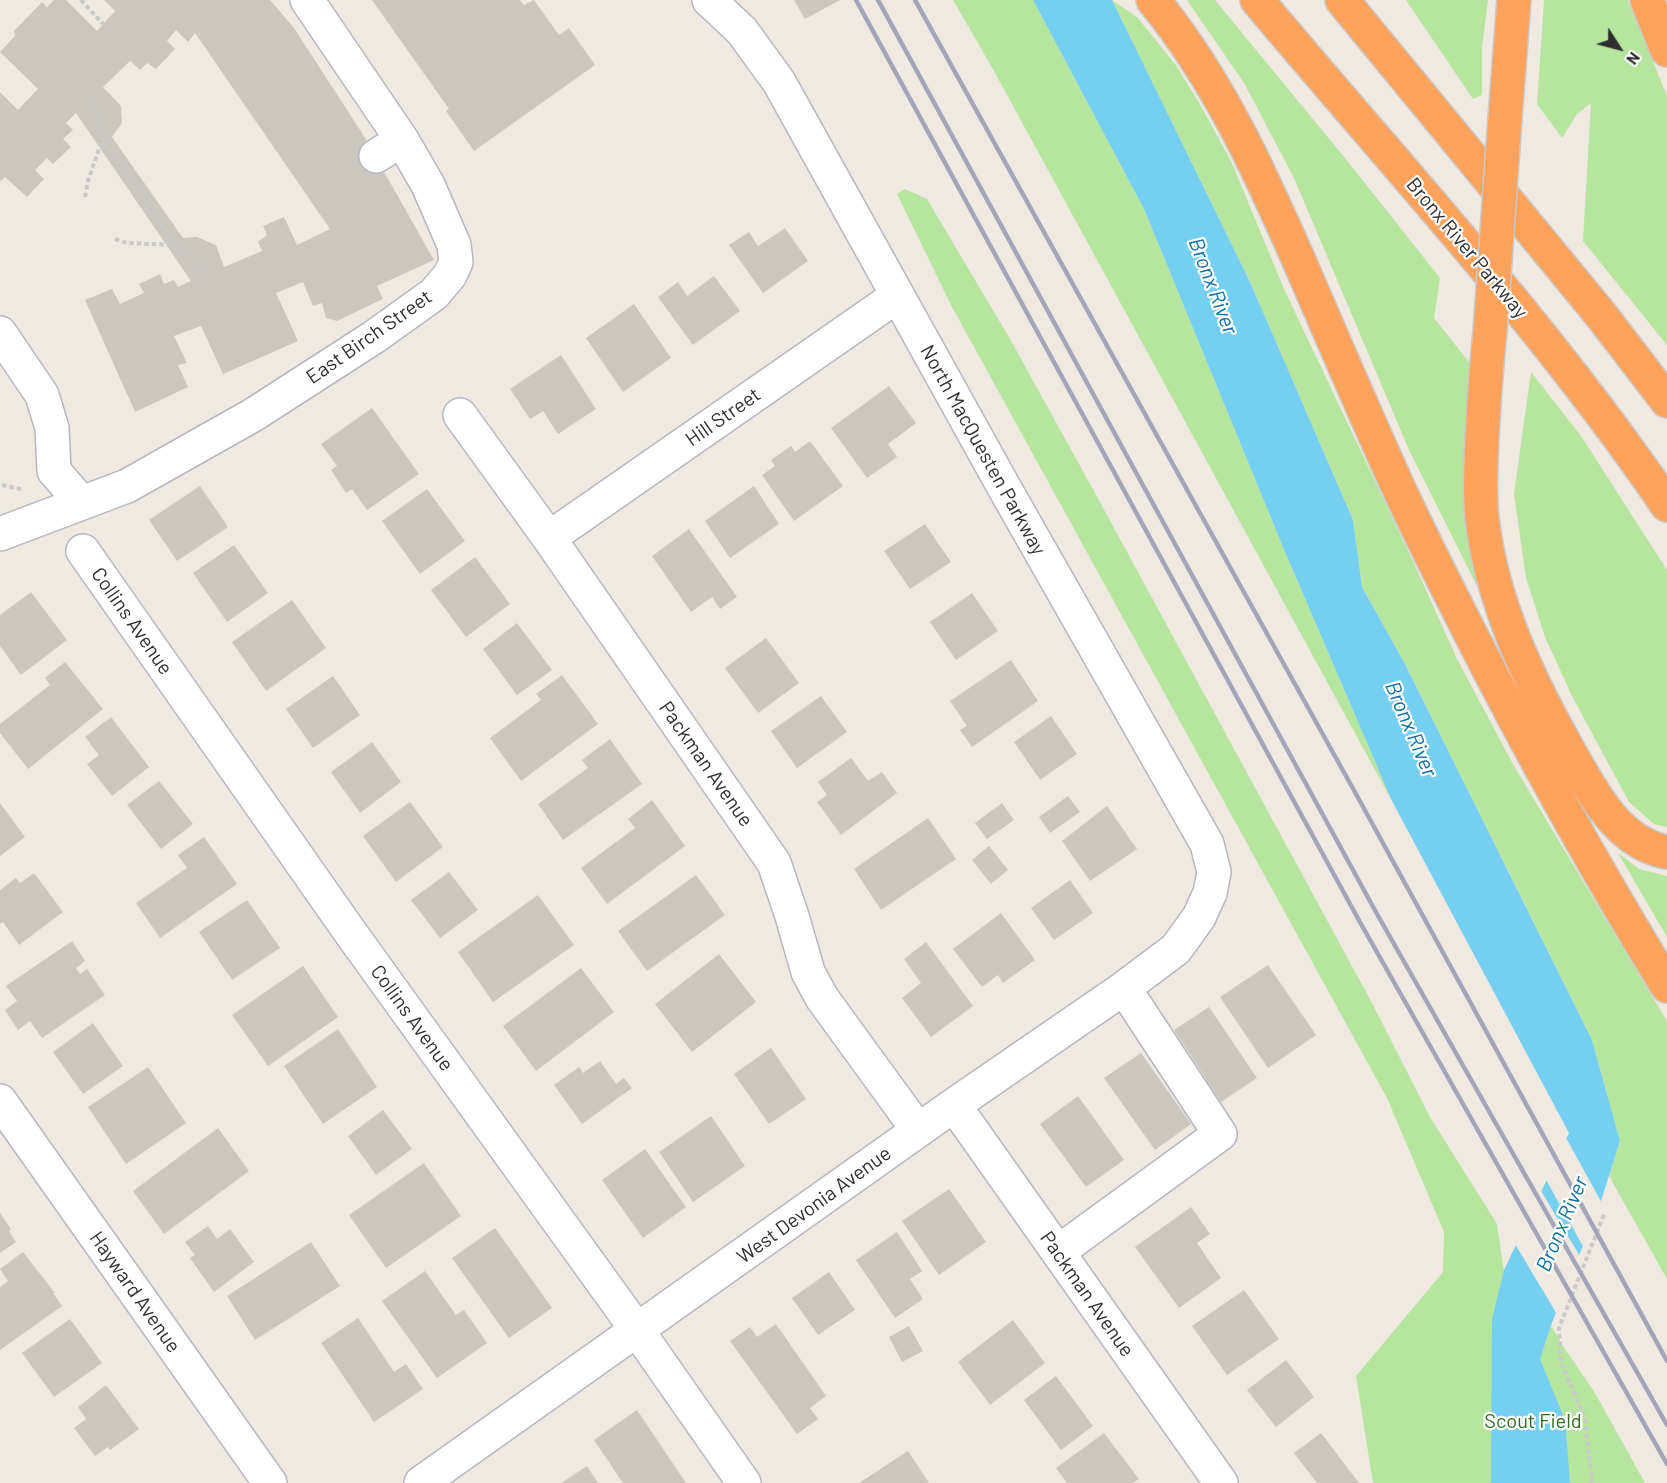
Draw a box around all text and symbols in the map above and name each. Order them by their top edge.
north arrow [1589,18,1649,78]
text: N [1623,49,1645,69]
street label: Bronx River Parkway [1401,173,1533,323]
water label: Bronx River [1183,234,1243,338]
street label: East Birch Street [302,285,436,389]
street label: North MacQuesten Parkway [915,341,1051,559]
street label: Hill Street [681,383,765,451]
street label: Collins Avenue [86,563,178,679]
water label: Bronx River [1380,677,1442,781]
street label: Packman Avenue [654,697,758,831]
street label: Collins Avenue [365,960,459,1076]
street label: West Devonia Avenue [732,1141,896,1269]
water label: Bronx River [1531,1172,1593,1276]
street label: Hayward Avenue [84,1227,186,1357]
street label: Packman Avenue [1035,1227,1139,1361]
park label: Scout Field [1484,1409,1582,1433]

